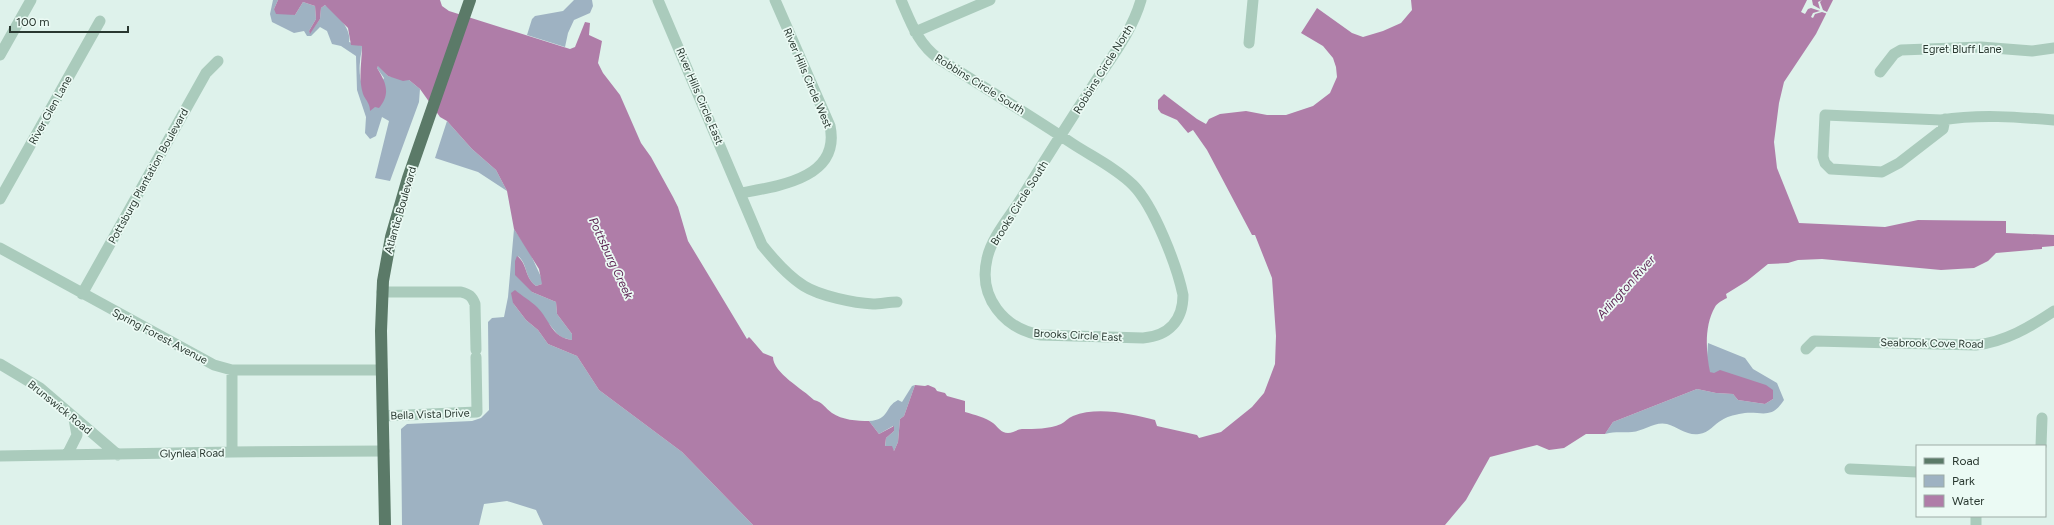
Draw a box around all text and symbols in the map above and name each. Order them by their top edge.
scale bar [10,8,128,34]
text: 100 m [16,15,50,29]
street label: Robbins Circle North [1071,22,1136,116]
street label: River Hills Circle West [781,26,835,130]
street label: Egret Bluff Lane [1922,43,2002,56]
street label: River Hills Circle East [673,46,726,146]
street label: Robbins Circle South [932,51,1027,117]
street label: River Glen Lane [26,74,75,147]
street label: Pottsburg Plantation Boulevard [106,106,191,246]
street label: Brooks Circle South [988,159,1051,248]
street label: Atlantic Boulevard [382,165,419,255]
water label: Pottsburg Creek [586,215,636,302]
water label: Arlington River [1593,252,1659,322]
street label: Spring Forest Avenue [110,306,210,367]
street label: Brooks Circle East [1033,327,1123,344]
street label: Seabrook Cove Road [1880,336,1984,351]
street label: Brunswick Road [25,378,94,437]
street label: Bella Vista Drive [390,407,470,422]
legend [1916,445,2046,517]
street label: Glynlea Road [160,446,225,461]
text: Road [1952,454,1980,468]
text: Park [1952,474,1975,488]
text: Water [1952,494,1984,508]

